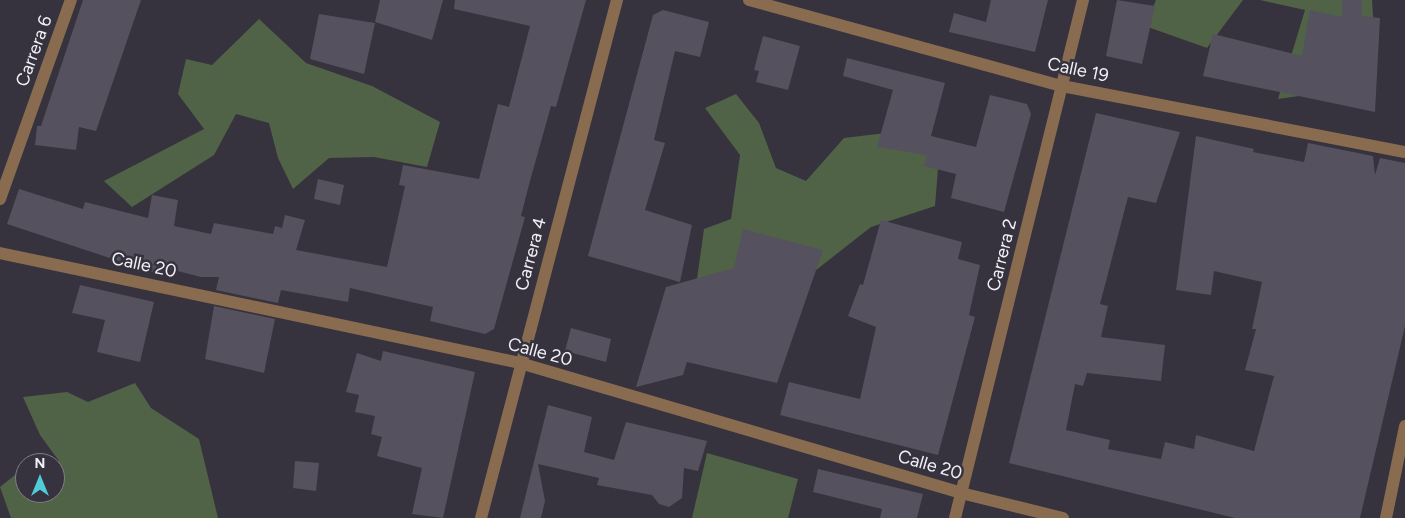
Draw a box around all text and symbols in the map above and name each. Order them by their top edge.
street label: Carrera 6 [11,13,57,89]
street label: Calle 19 [1045,53,1111,87]
street label: Carrera 4 [511,215,551,293]
street label: Carrera 2 [983,217,1021,293]
street label: Calle 20 [109,248,179,282]
street label: Calle 20 [505,333,575,371]
street label: Calle 20 [895,446,965,484]
north arrow [15,453,65,503]
text: N [35,455,45,472]

